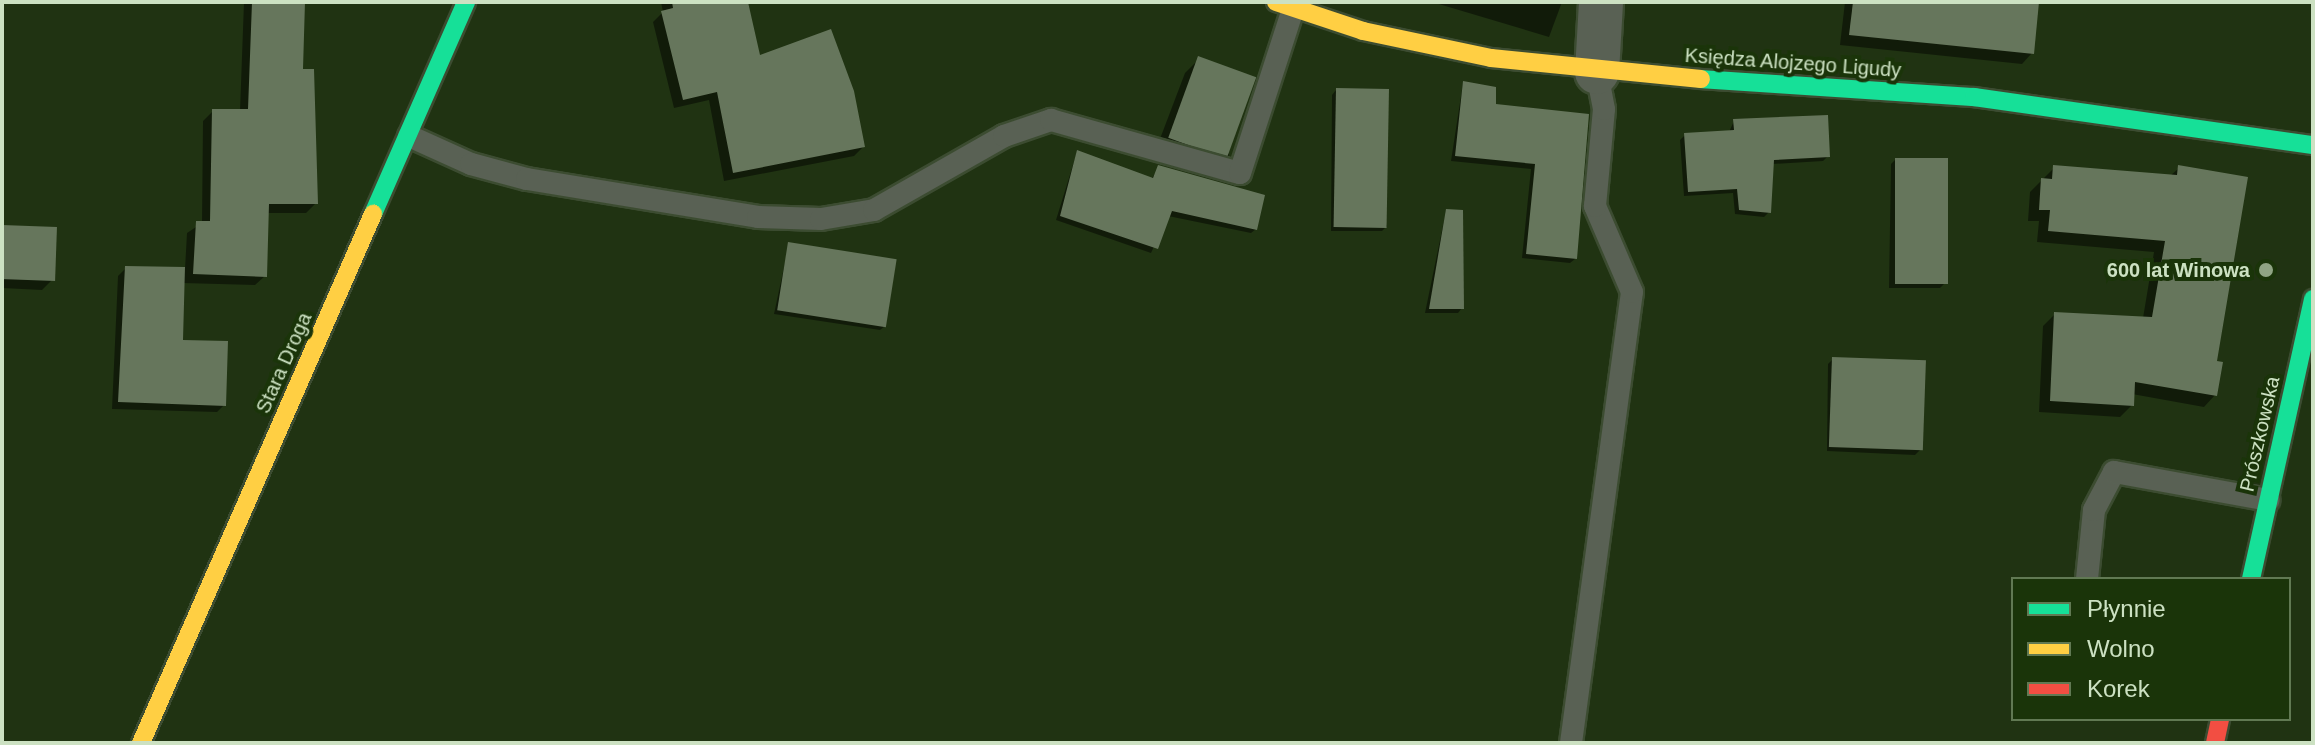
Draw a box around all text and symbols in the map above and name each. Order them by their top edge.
street label: Księdza Alojzego Ligudy [1683,43,1903,83]
place label: 600 lat Winowa [2107,258,2250,282]
marker: 600 lat Winowa [2257,261,2275,279]
street label: Stara Droga [251,309,317,417]
street label: Prószkowska [2235,374,2285,494]
legend [2011,577,2291,721]
text: Płynnie [2087,595,2166,622]
text: Wolno [2087,635,2155,662]
text: Korek [2087,675,2150,702]

